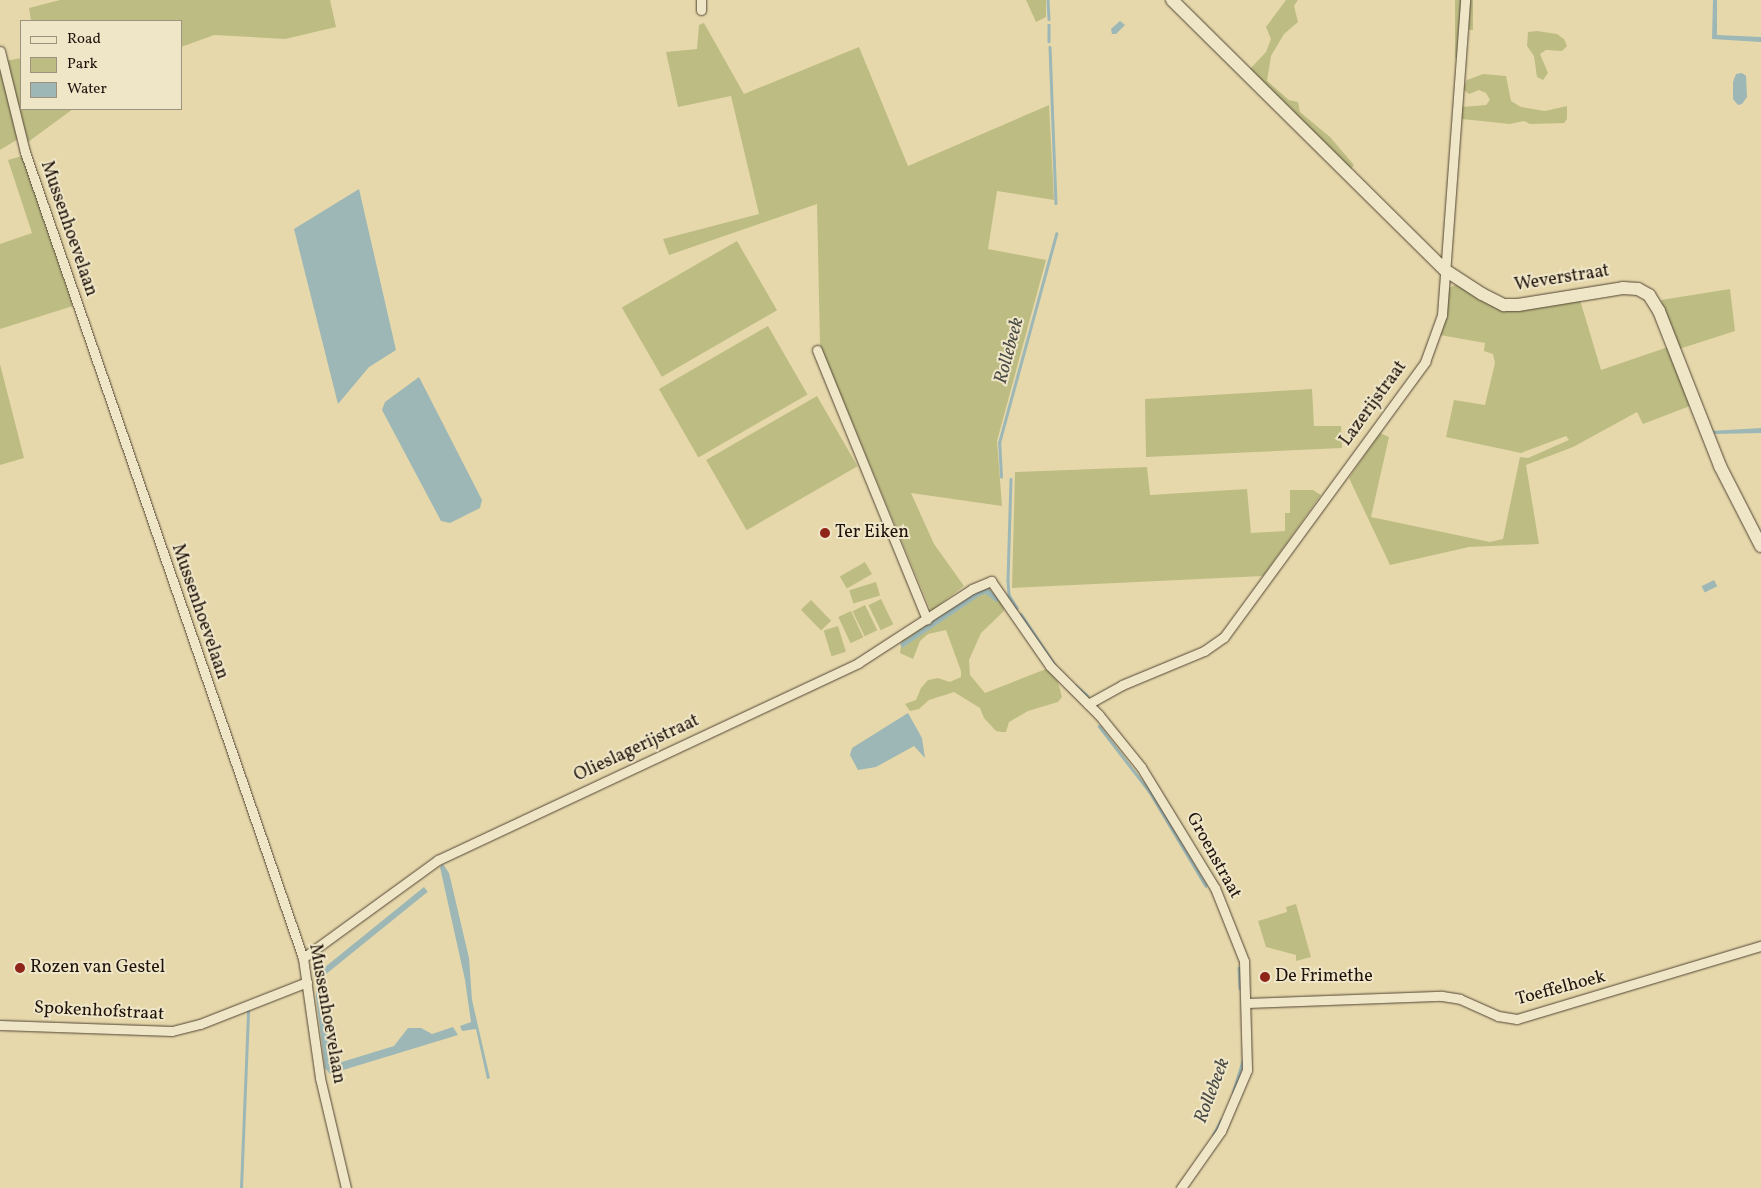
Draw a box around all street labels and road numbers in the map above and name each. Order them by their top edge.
street label: Mussenhoevelaan [35,158,101,300]
street label: Weverstraat [1513,261,1611,297]
street label: Lazerijstraat [1336,357,1412,451]
street label: Mussenhoevelaan [166,541,232,683]
street label: Olieslagerijstraat [571,711,703,787]
street label: Groenstraat [1181,809,1245,903]
street label: Mussenhoevelaan [303,942,349,1086]
street label: Toeffelhoek [1514,967,1608,1011]
street label: Spokenhofstraat [33,998,165,1026]

